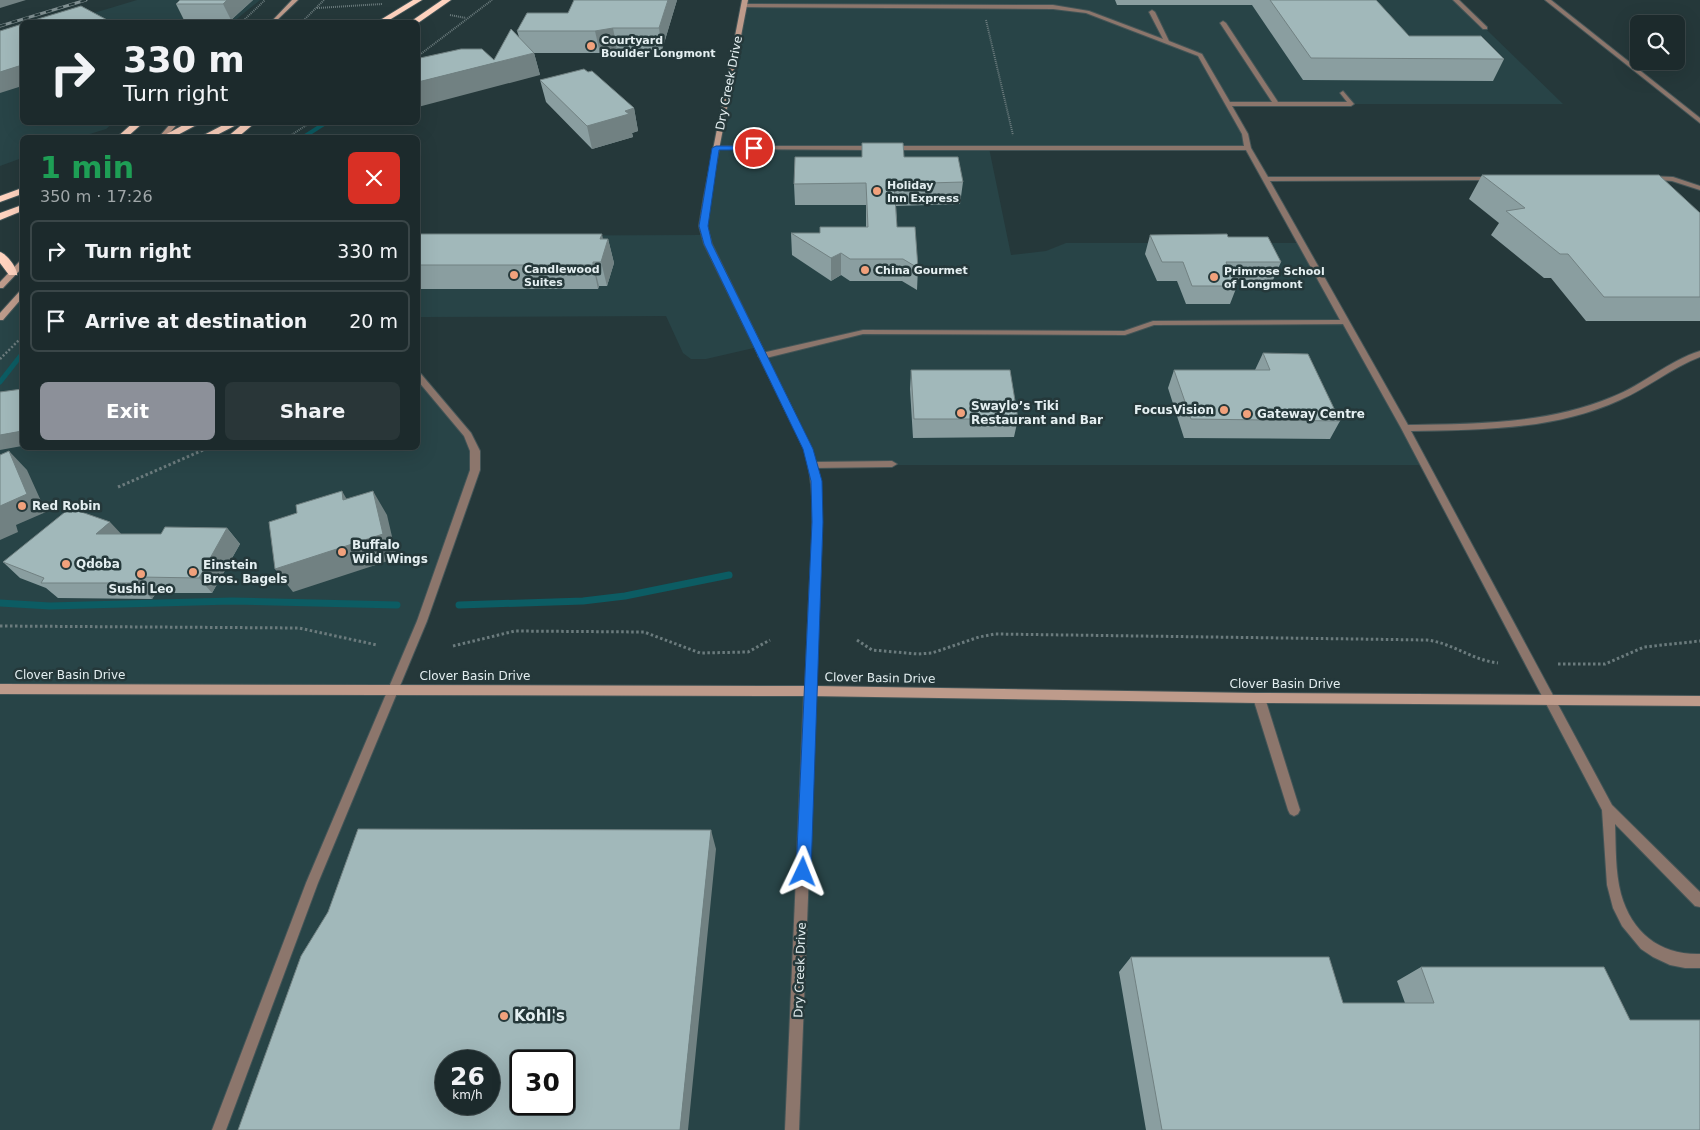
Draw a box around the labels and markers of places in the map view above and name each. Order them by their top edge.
place label: Courtyard Boulder Longmont [601,34,716,60]
marker: Courtyard Boulder Longmont [585,40,597,52]
pin [733,127,775,169]
place label: Holiday Inn Express [887,179,960,205]
marker: Holiday Inn Express [871,185,883,197]
place label: Candlewood Suites [524,263,600,289]
marker: China Gourmet [859,264,871,276]
place label: China Gourmet [875,264,968,277]
place label: Primrose School of Longmont [1224,265,1325,291]
marker: Candlewood Suites [508,269,520,281]
marker: Primrose School of Longmont [1208,271,1220,283]
place label: Swaylo’s Tiki Restaurant and Bar [971,399,1103,427]
place label: FocusVision [1134,403,1214,417]
marker: FocusVision [1218,404,1230,416]
marker: Swaylo’s Tiki Restaurant and Bar [955,407,967,419]
place label: Gateway Centre [1257,407,1365,421]
marker: Gateway Centre [1241,408,1253,420]
place label: Red Robin [32,499,101,513]
marker: Red Robin [16,500,28,512]
place label: Buffalo Wild Wings [352,538,428,566]
marker: Buffalo Wild Wings [336,546,348,558]
place label: Qdoba [76,557,120,571]
marker: Qdoba [60,558,72,570]
place label: Einstein Bros. Bagels [203,558,287,586]
marker: Einstein Bros. Bagels [187,566,199,578]
marker: Sushi Leo [135,568,147,580]
place label: Sushi Leo [108,582,174,596]
place label: Kohl's [514,1007,565,1025]
marker: Kohl's [498,1010,510,1022]

